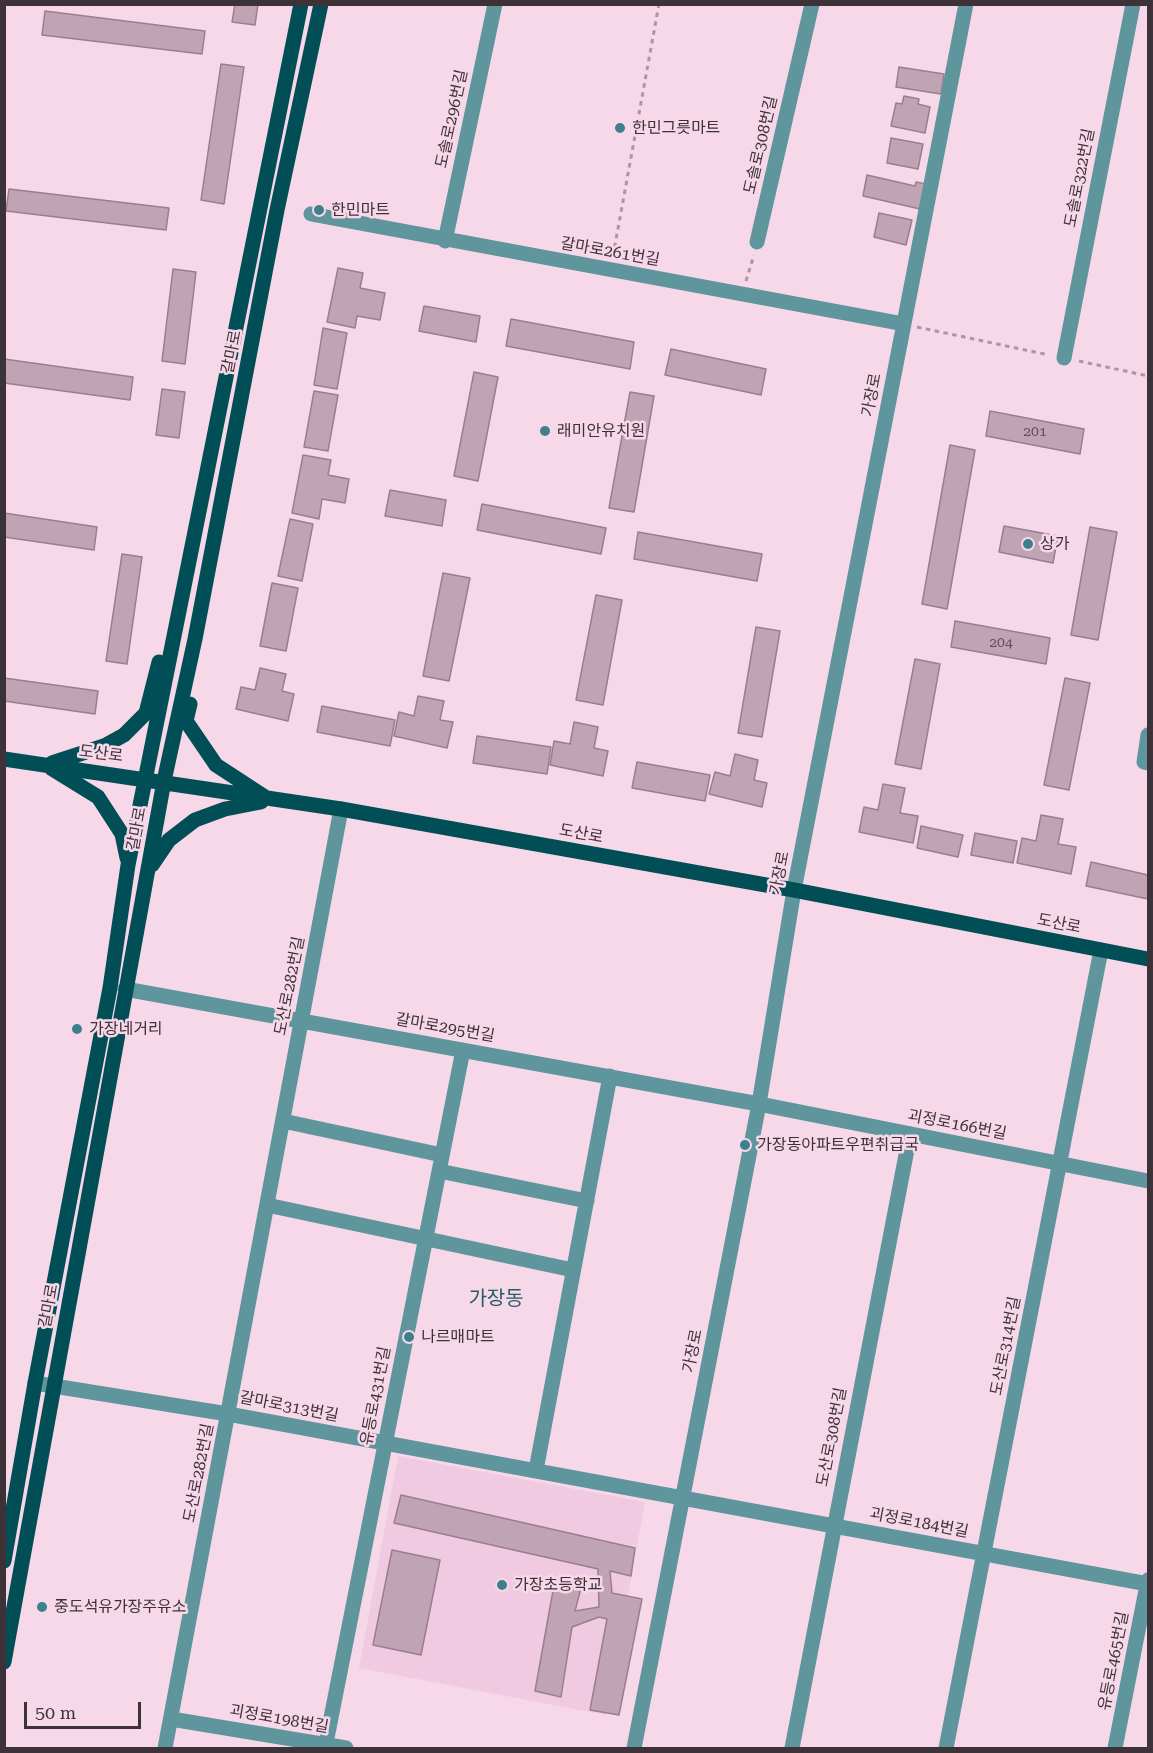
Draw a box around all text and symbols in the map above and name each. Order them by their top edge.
street label: 도솔로296번길 [432,68,472,170]
street label: 도솔로308번길 [740,94,782,196]
place label: 한민그릇마트 [632,118,720,138]
marker: 한민그릇마트 [613,121,627,135]
street label: 도솔로322번길 [1061,127,1099,229]
place label: 한민마트 [331,200,390,220]
marker: 한민마트 [312,203,326,217]
street label: 갈마로261번길 [559,234,661,270]
street label: 갈마로 [218,328,246,376]
street label: 가장로 [858,371,886,419]
place label: 래미안유치원 [557,421,645,441]
marker: 래미안유치원 [538,424,552,438]
house number: 201 [1023,424,1047,440]
place label: 상가 [1040,534,1069,554]
marker: 상가 [1021,537,1035,551]
house number: 204 [989,635,1013,651]
street label: 도산로 [78,742,124,766]
street label: 갈마로 [124,806,150,852]
street label: 도산로 [558,821,604,847]
street label: 가장로 [766,849,794,897]
street label: 도산로 [1035,910,1083,938]
street label: 도산로282번길 [271,935,309,1037]
street label: 갈마로295번길 [394,1010,496,1046]
place label: 가장네거리 [89,1019,163,1039]
marker: 가장네거리 [70,1022,84,1036]
street label: 괴정로166번길 [906,1106,1008,1144]
place label: 가장동아파트우편취급국 [757,1135,919,1155]
marker: 가장동아파트우편취급국 [738,1138,752,1152]
street label: 갈마로 [36,1283,62,1329]
district label: 가장동 [468,1287,524,1311]
street label: 도산로314번길 [987,1295,1025,1397]
place label: 나르매마트 [421,1327,495,1347]
street label: 가장로 [679,1327,707,1375]
marker: 나르매마트 [402,1330,416,1344]
street label: 유등로431번길 [357,1345,395,1447]
street label: 도산로308번길 [813,1386,851,1488]
street label: 갈마로313번길 [238,1388,340,1426]
street label: 도산로282번길 [180,1422,218,1524]
street label: 괴정로184번길 [868,1504,970,1542]
place label: 가장초등학교 [514,1575,602,1595]
marker: 가장초등학교 [495,1578,509,1592]
place label: 중도석유가장주유소 [54,1597,186,1617]
marker: 중도석유가장주유소 [35,1600,49,1614]
street label: 유등로465번길 [1095,1610,1133,1712]
scale bar [27,1690,144,1728]
street label: 괴정로198번길 [228,1701,330,1737]
text: 50 m [35,1702,76,1723]

